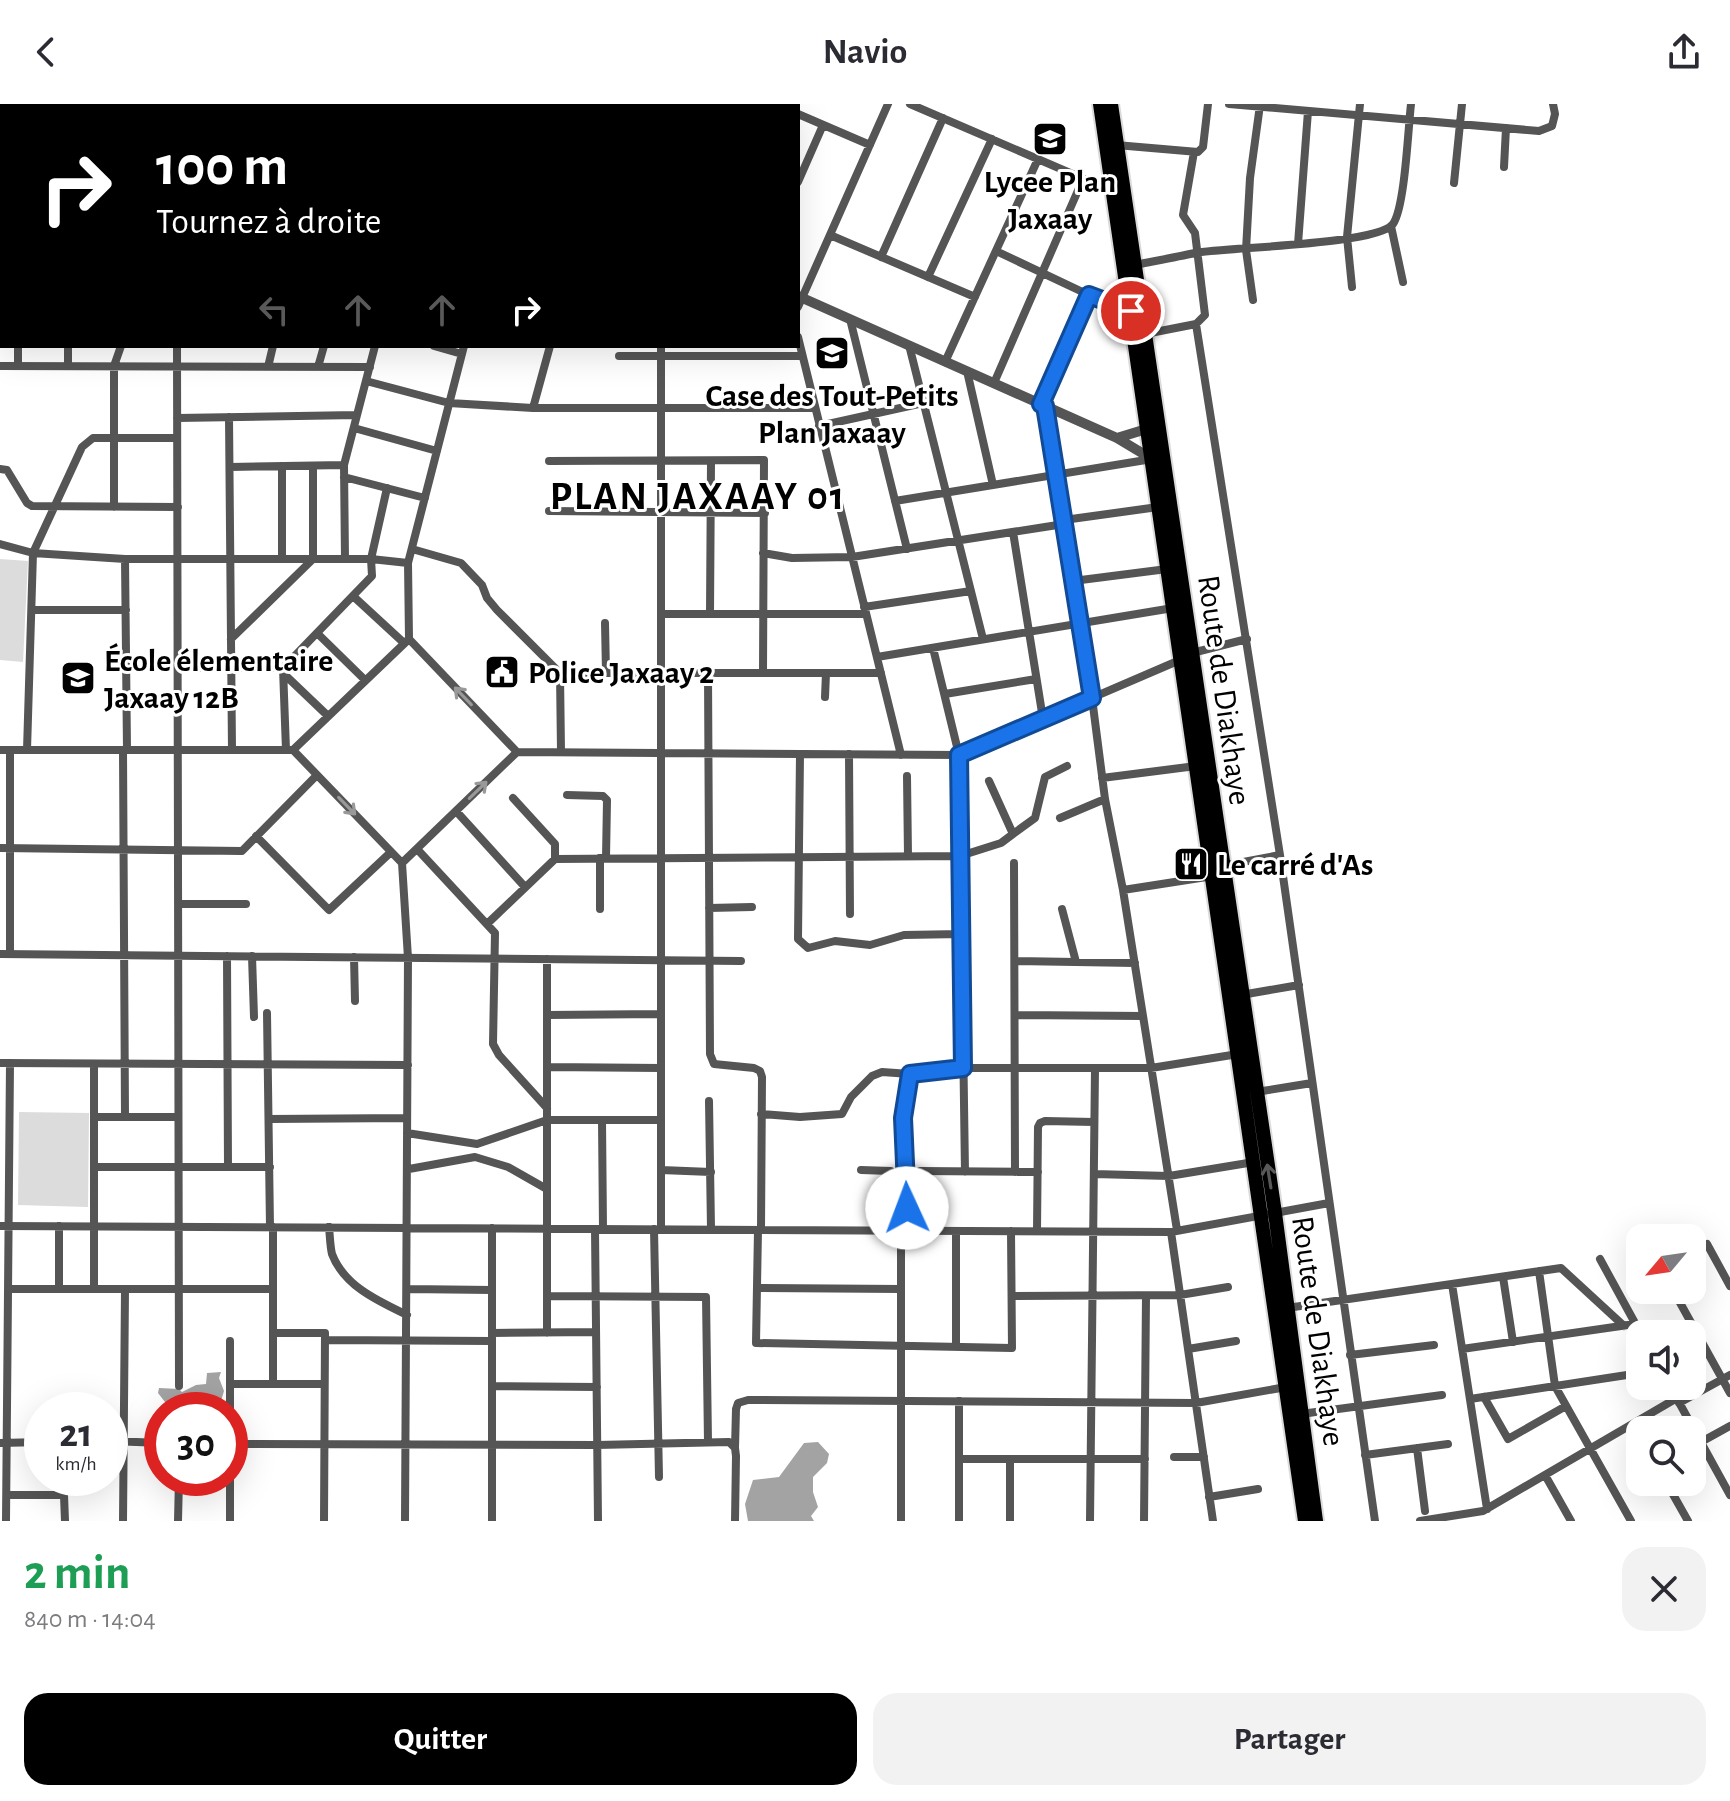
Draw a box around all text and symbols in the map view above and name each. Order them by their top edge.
icon: back [24,30,68,74]
icon: share [1662,30,1706,74]
text: Navio [823,34,907,70]
school or university icon: Lycee Plan Jaxaay [1031,120,1069,158]
icon: right [24,136,128,240]
text: 100 m [156,139,288,195]
place label: Lycee Plan Jaxaay [984,166,1116,235]
text: Tournez à droite [156,204,381,240]
pin [1097,277,1165,345]
icon: left [252,288,296,332]
icon: ahead [336,288,380,332]
icon: ahead [420,288,464,332]
icon: right [504,288,548,332]
icon: arrive [1109,289,1153,333]
school or university icon: Case des Tout-Petits Plan Jaxaay [813,334,851,372]
place label: Case des Tout-Petits Plan Jaxaay [705,380,959,449]
district label: PLAN JAXAAY 01 [550,477,846,517]
street label: Route de Diakhaye [1192,573,1256,807]
place label: École élementaire Jaxaay 12B [104,643,333,714]
public building icon: Police Jaxaay 2 [483,653,521,691]
place label: Police Jaxaay 2 [528,657,714,689]
school or university icon: École élementaire Jaxaay 12B [59,659,97,697]
one-way arrow [454,686,473,706]
one-way arrow [468,781,487,800]
one-way arrow [337,796,356,815]
restaurant icon: Le carré d'As [1172,845,1210,883]
place label: Le carré d'As [1217,849,1373,881]
one-way arrow [1261,1163,1276,1189]
position arrow [865,1166,949,1250]
street label: Route de Diakhaye [1286,1214,1350,1448]
north arrow [1626,1224,1706,1304]
map controls [1626,1224,1706,1496]
button: sound [1626,1320,1706,1400]
speed limit sign: 30 [144,1392,248,1496]
text: 21 [59,1414,93,1454]
button: search [1626,1416,1706,1496]
text: km/h [55,1454,97,1474]
button: close [1622,1547,1706,1631]
text: 2 min [24,1550,131,1598]
text: 840 m · 14:04 [24,1606,156,1632]
button: Quitter [24,1693,857,1785]
button: Partager [873,1693,1706,1785]

